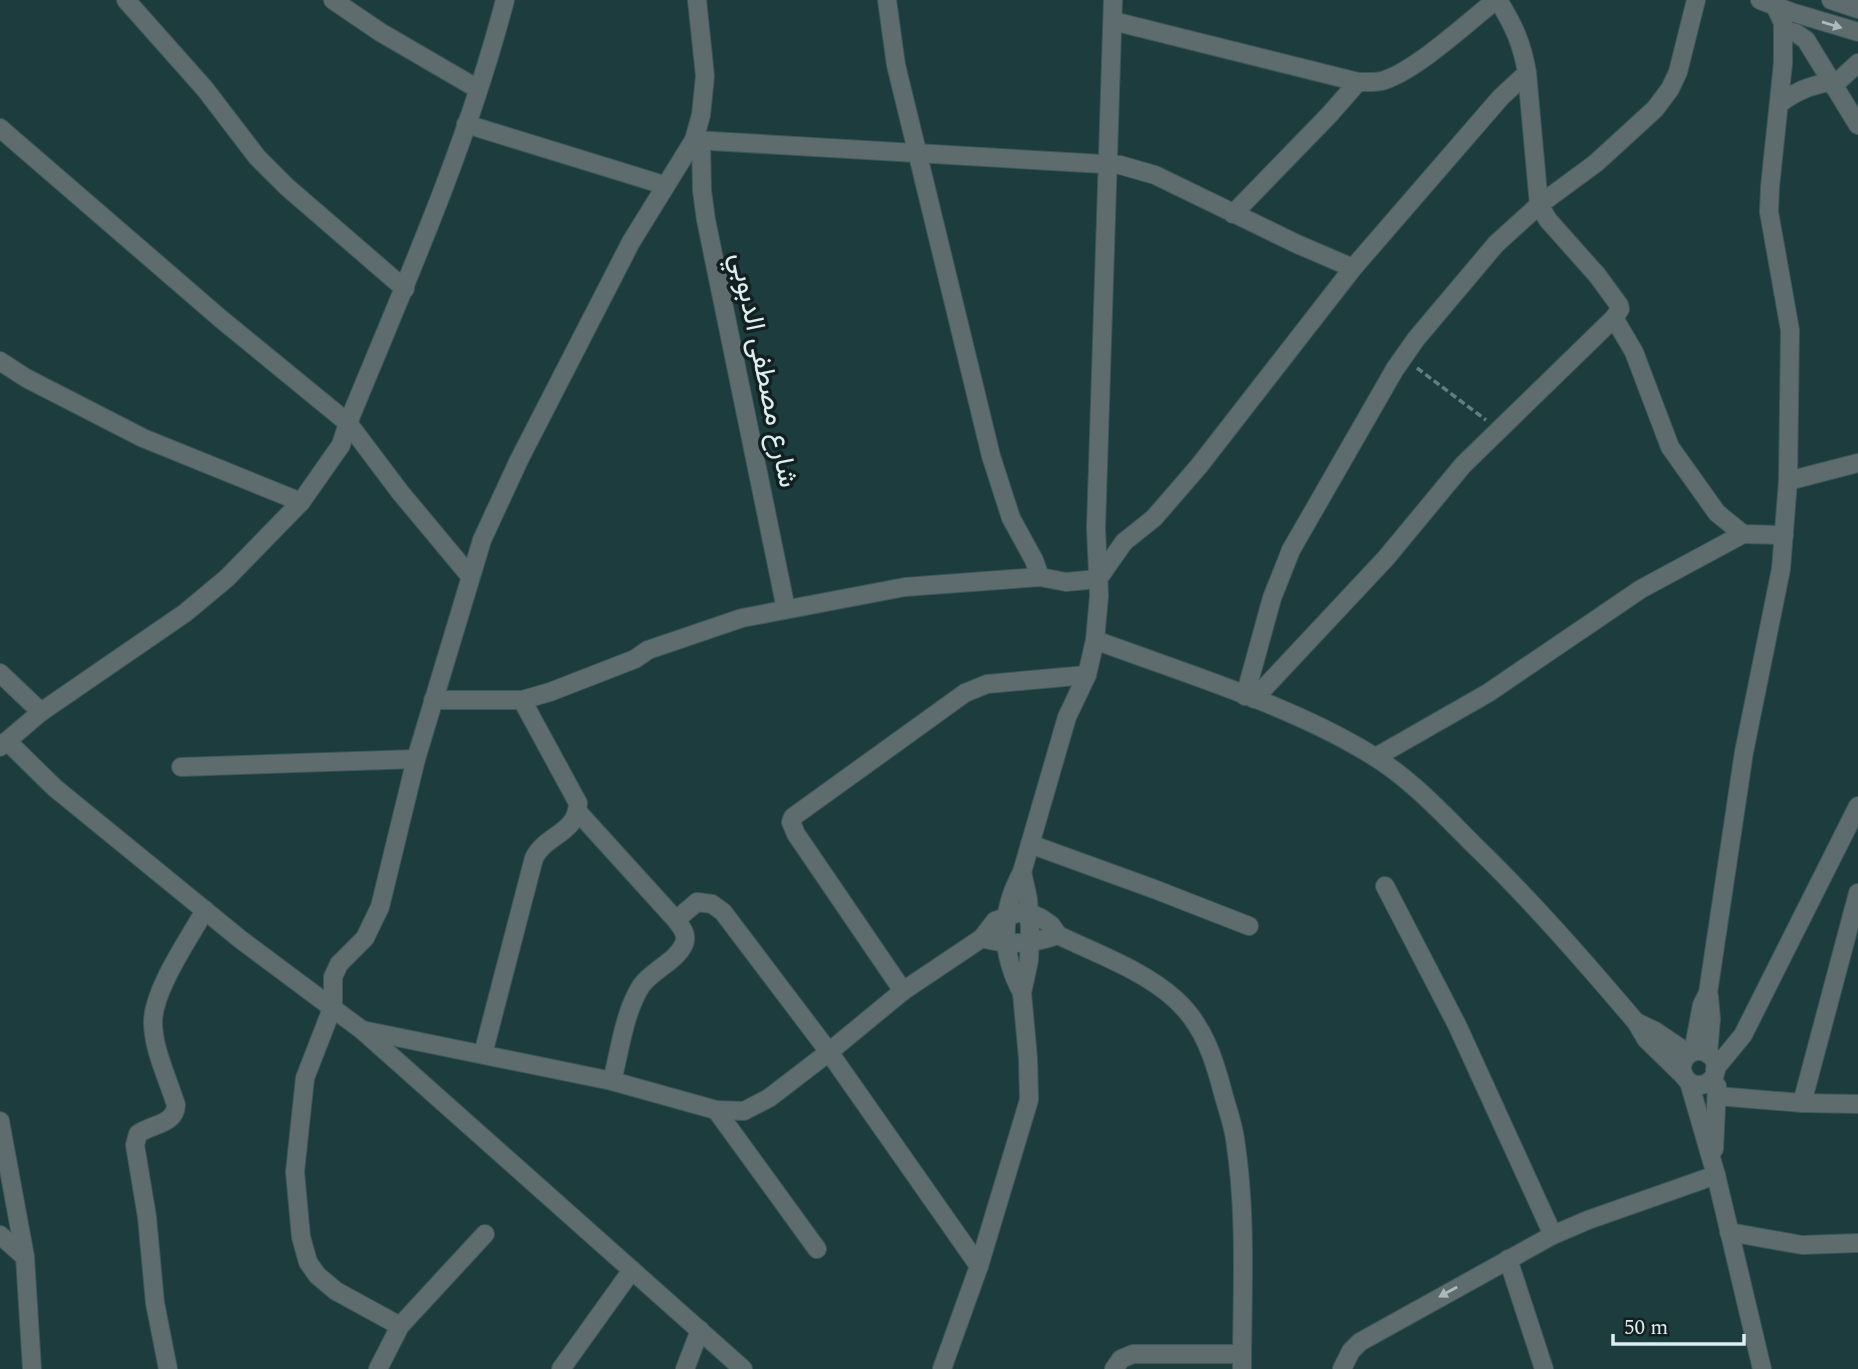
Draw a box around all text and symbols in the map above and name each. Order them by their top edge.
one-way arrow [1822,20,1843,30]
street label: شارع مصطفى الدبوبي [718,248,810,492]
one-way arrow [1439,1286,1458,1298]
scale bar [1613,1302,1744,1346]
text: 50 m [1624,1312,1668,1344]

